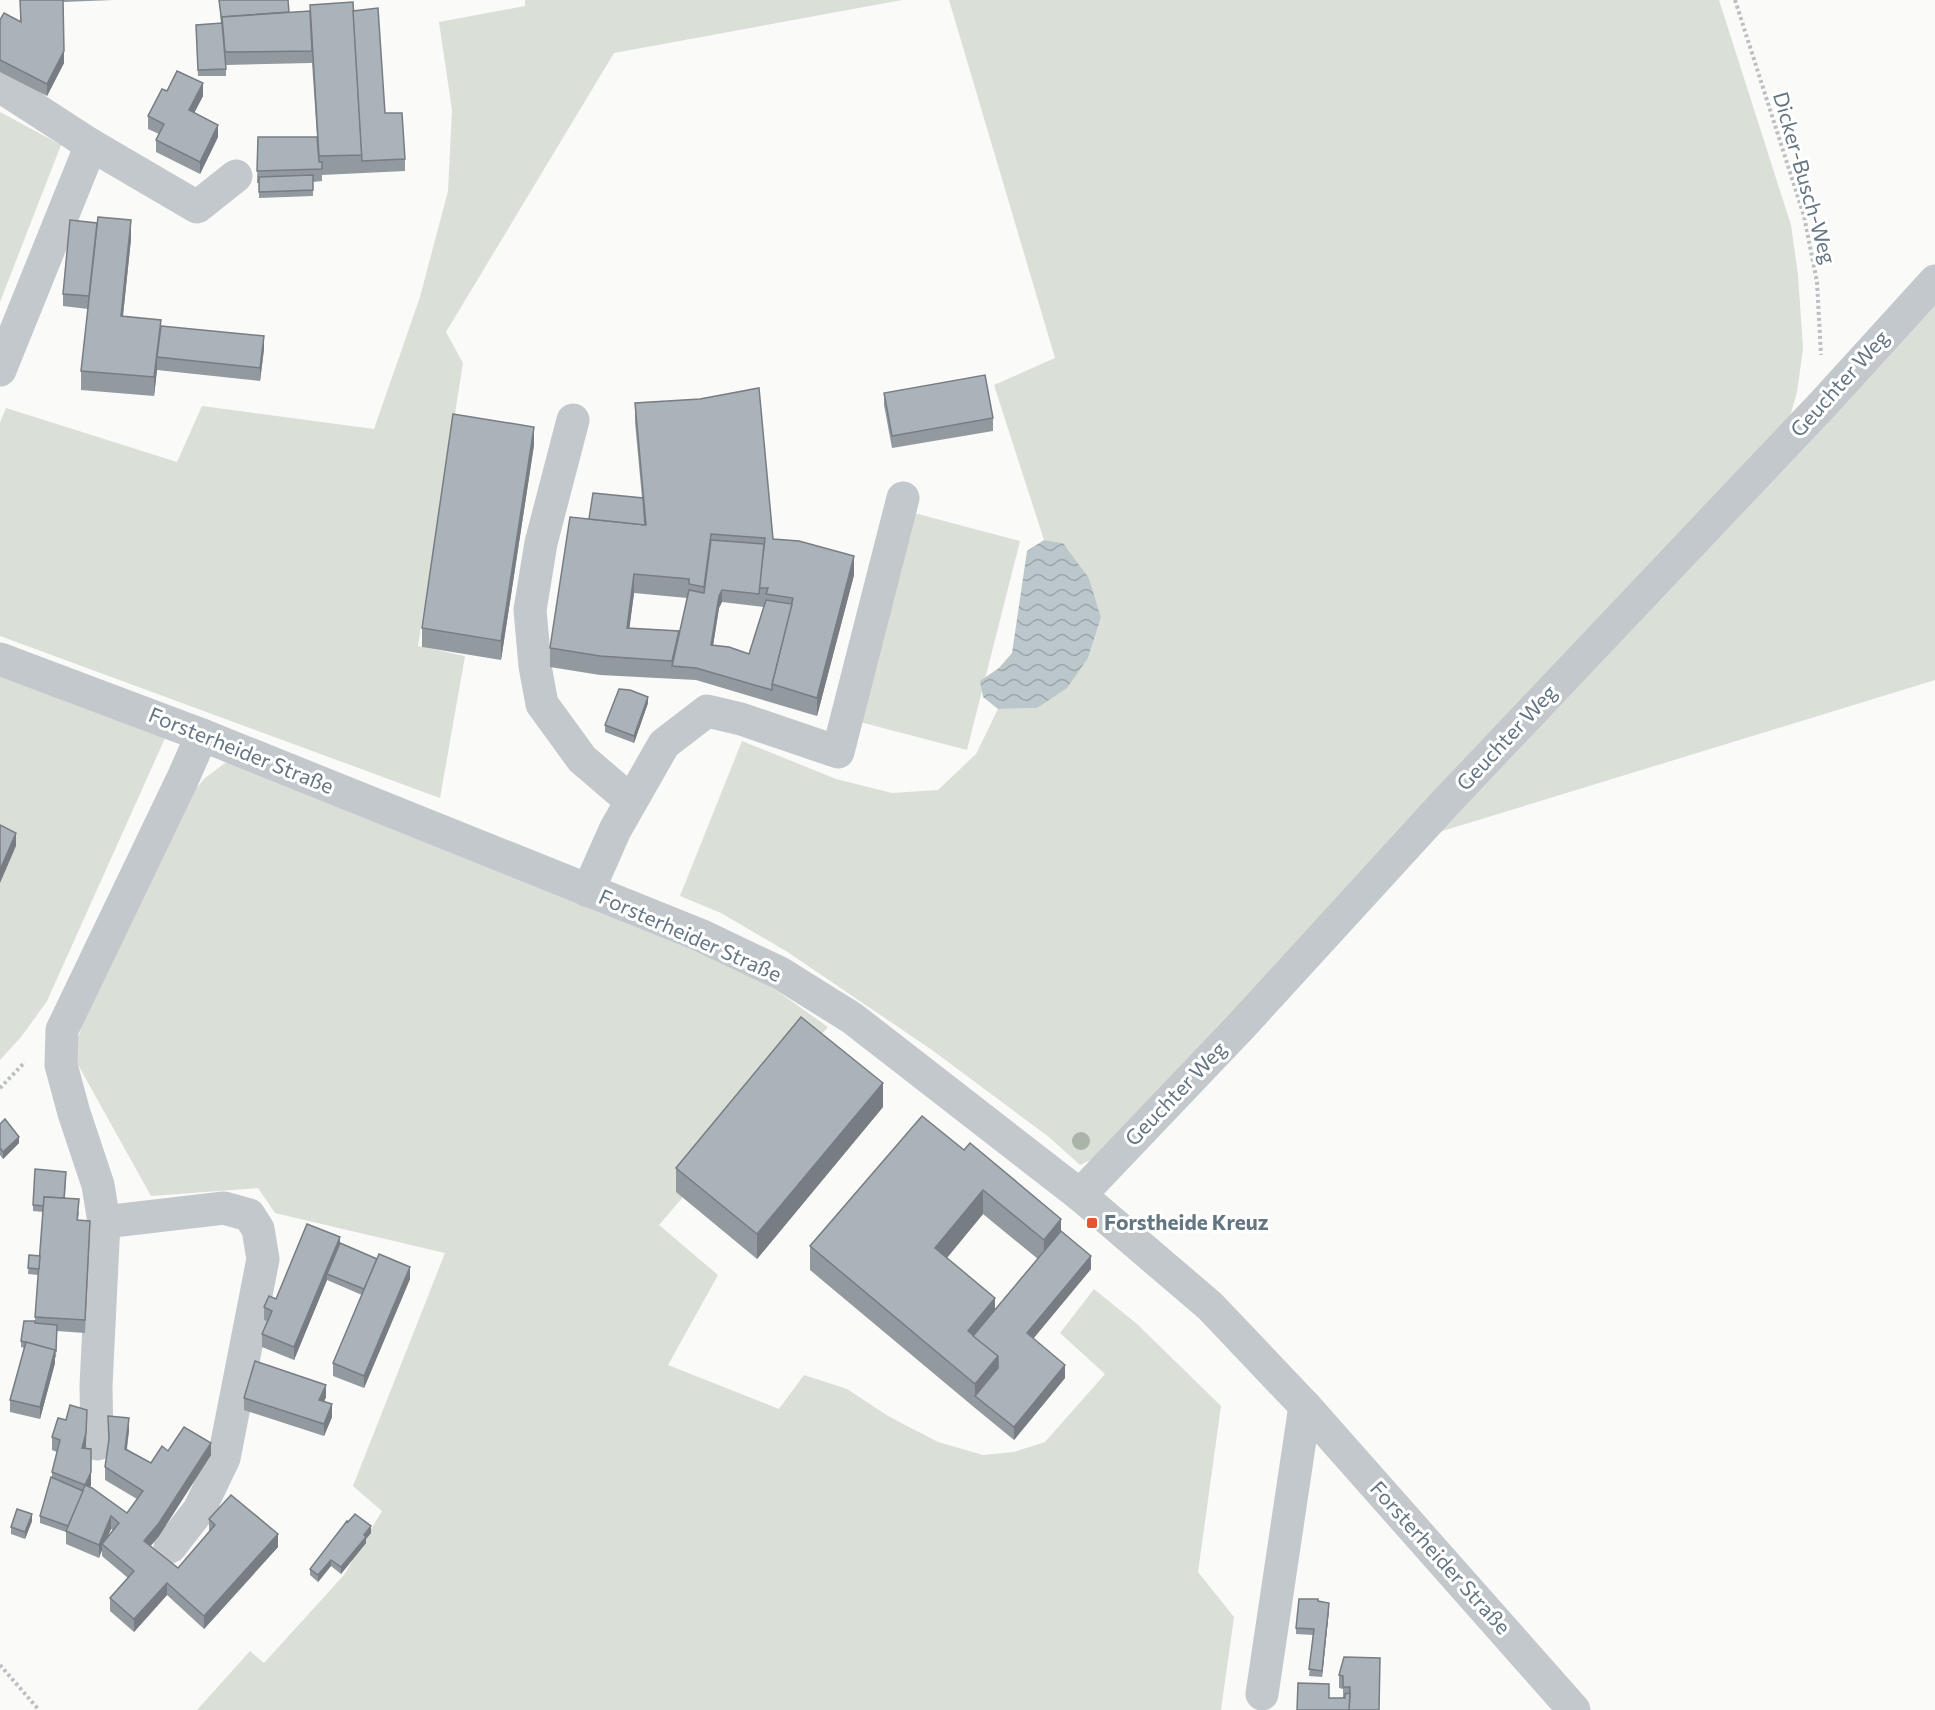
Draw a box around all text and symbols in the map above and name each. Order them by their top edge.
street label: Dicker-Busch-Weg [1769,89,1842,267]
street label: Geuchter Weg [1784,324,1893,442]
street label: Geuchter Weg [1451,679,1561,795]
street label: Forsterheider Straße [145,701,338,798]
street label: Forsterheider Straße [595,883,786,986]
street label: Geuchter Weg [1119,1036,1231,1150]
place label: Forstheide Kreuz [1104,1209,1269,1234]
marker: Forstheide Kreuz [1085,1216,1099,1230]
street label: Forsterheider Straße [1366,1475,1516,1639]

